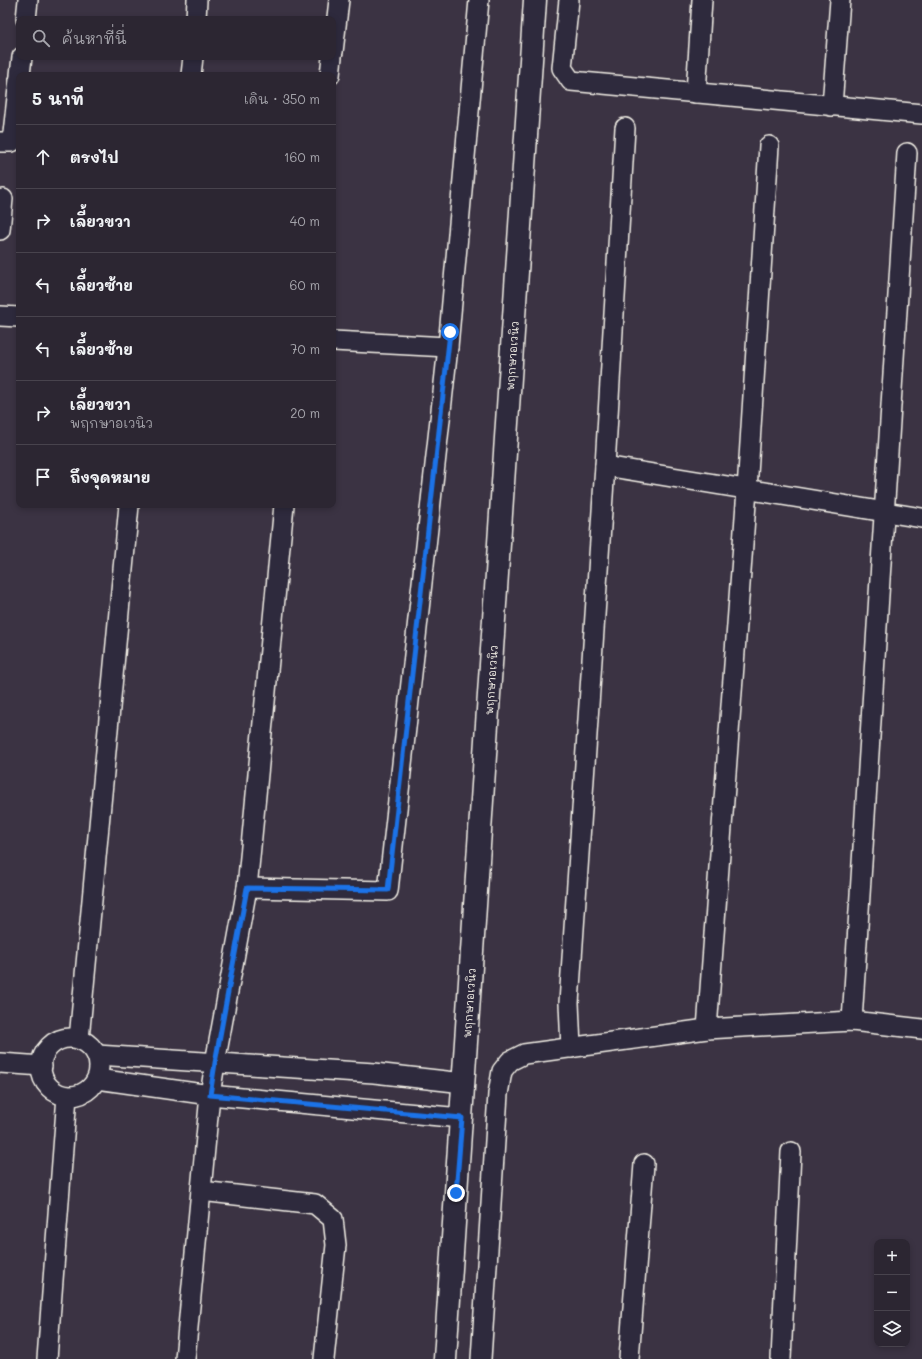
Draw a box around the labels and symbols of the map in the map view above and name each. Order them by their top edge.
street label: พฤกษาอเวนิว [502,321,523,392]
route start [441,323,459,341]
street label: พฤกษาอเวนิว [481,645,502,716]
street label: พฤกษาอเวนิว [459,968,480,1039]
route end [447,1184,465,1202]

